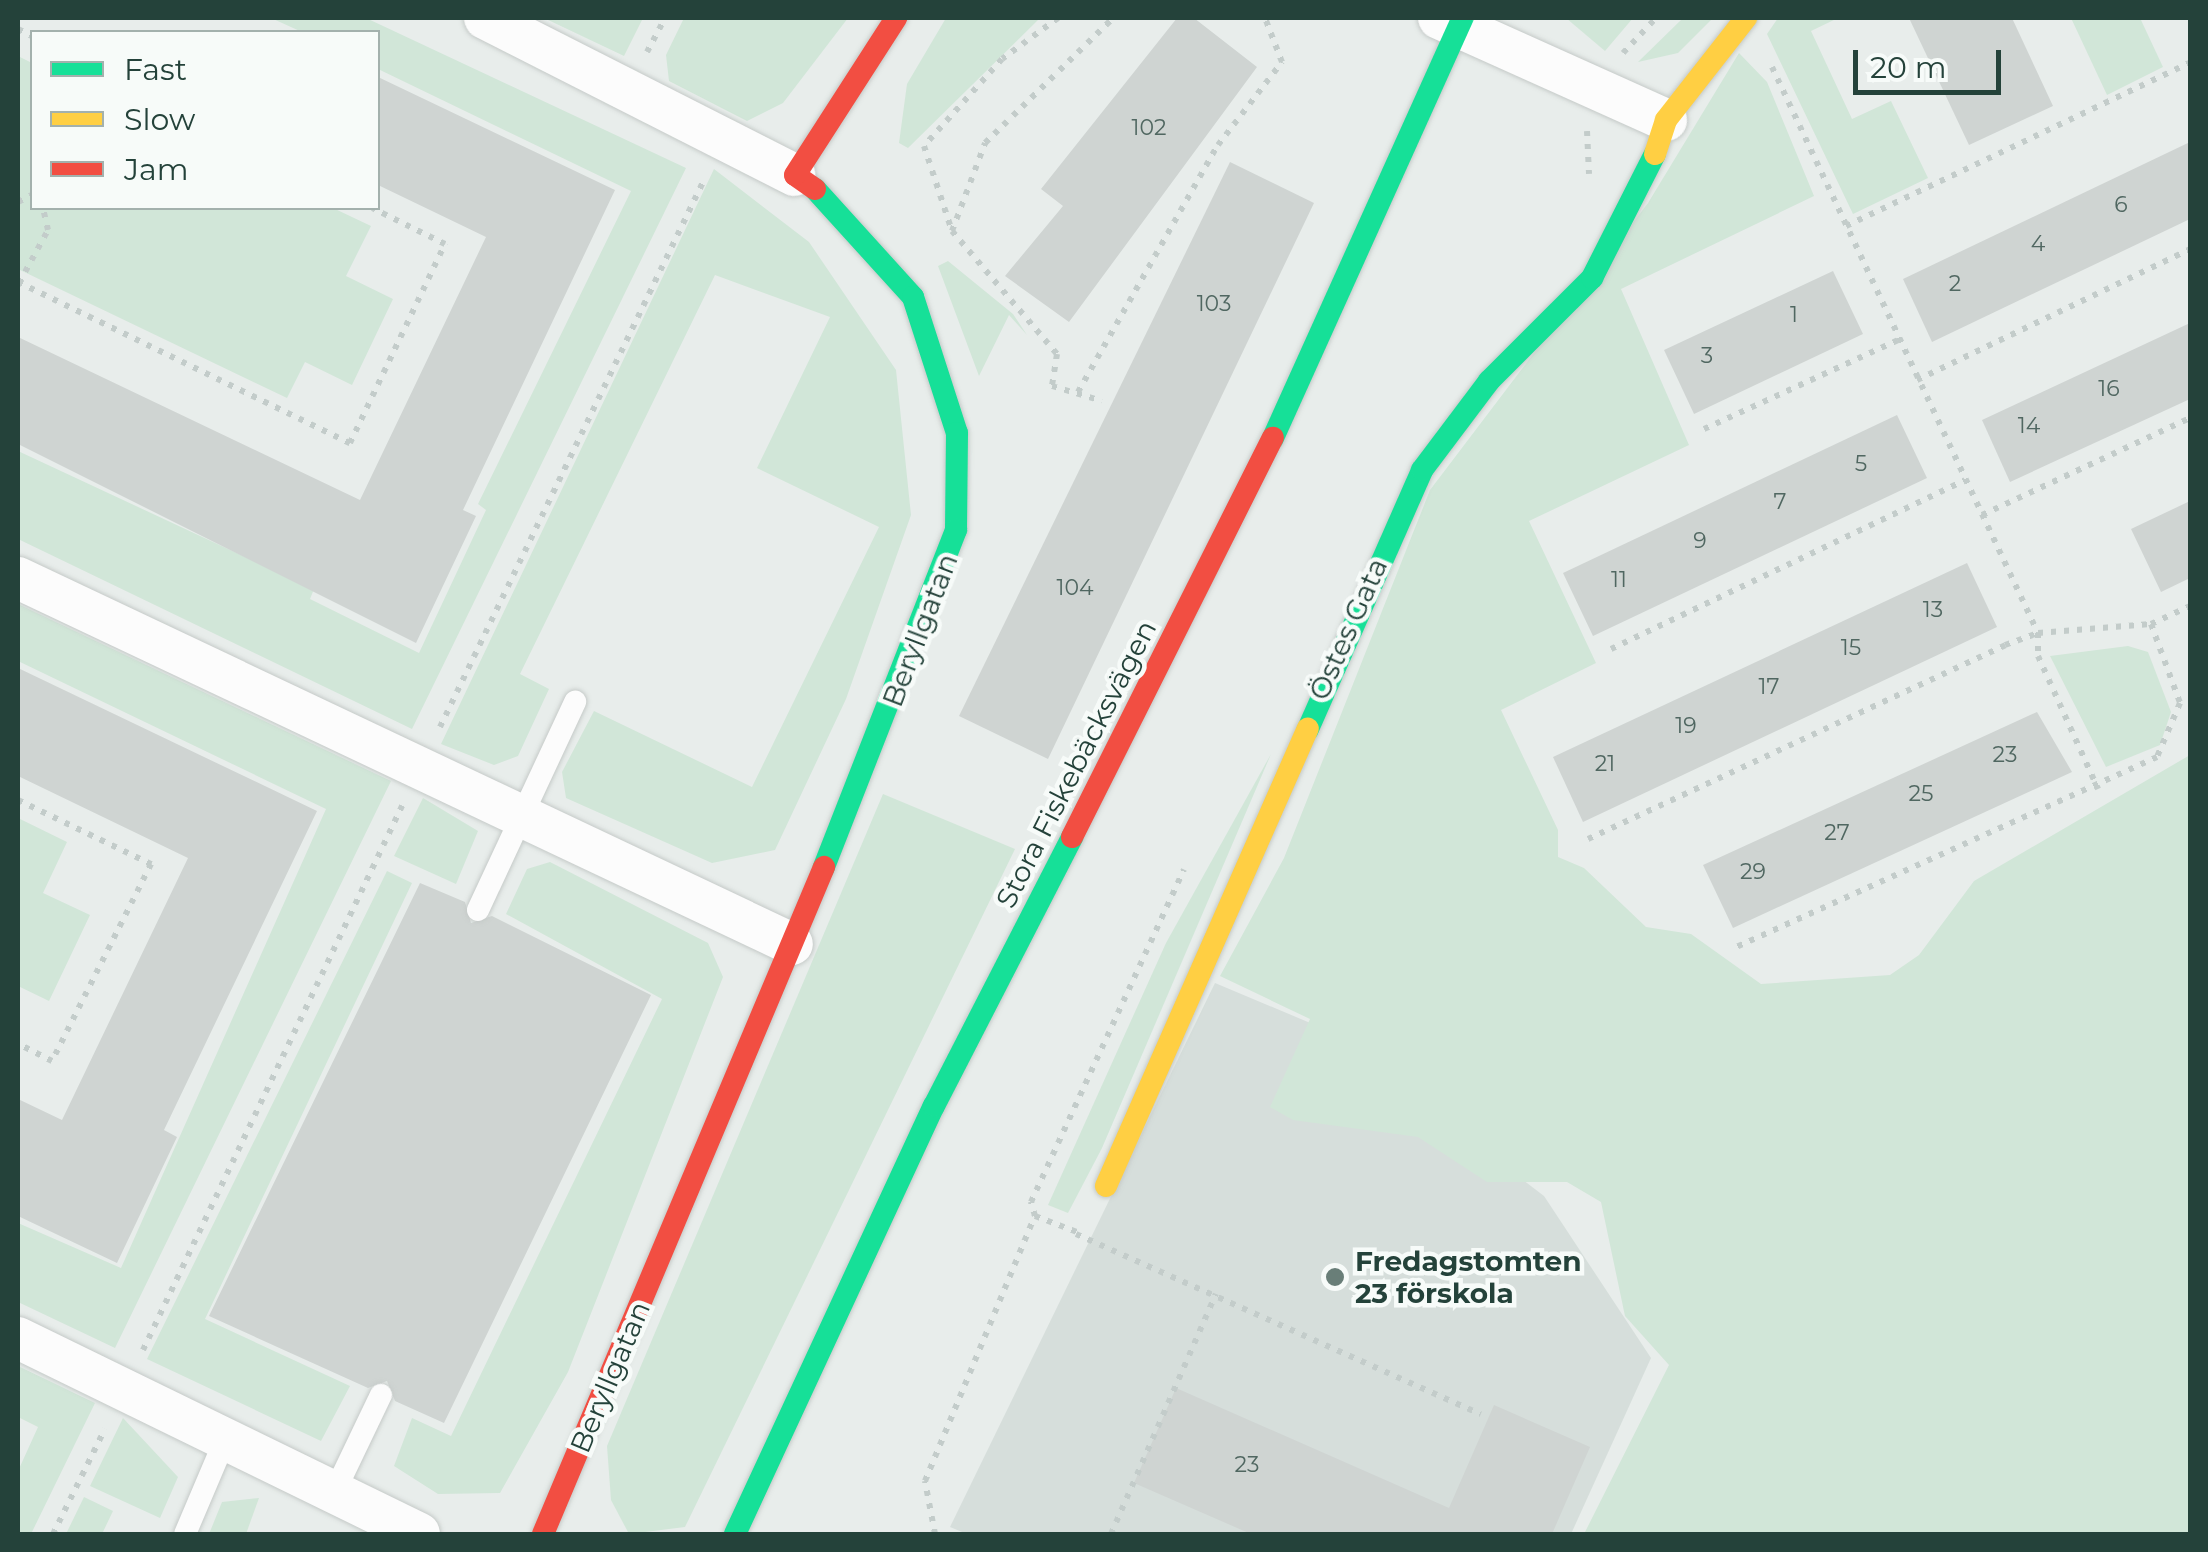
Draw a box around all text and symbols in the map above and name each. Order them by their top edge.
legend [30,30,380,210]
scale bar [1858,30,2006,92]
text: 20 m [1870,49,1947,86]
text: Fast [124,51,187,88]
text: Slow [124,101,195,138]
house number: 102 [1131,115,1167,141]
text: Jam [124,151,189,188]
house number: 6 [2114,192,2128,218]
house number: 4 [2031,231,2045,257]
house number: 2 [1949,271,1961,297]
house number: 103 [1197,291,1231,317]
house number: 1 [1790,302,1798,328]
house number: 3 [1701,343,1713,369]
house number: 16 [2098,376,2120,402]
house number: 14 [2018,413,2040,439]
house number: 5 [1855,451,1867,477]
house number: 7 [1774,489,1786,515]
house number: 9 [1693,528,1707,554]
street label: Beryllgatan [875,549,965,711]
street label: Östes Gata [1302,553,1394,705]
house number: 11 [1611,567,1627,593]
house number: 104 [1056,575,1094,601]
house number: 13 [1923,597,1943,623]
street label: Stora Fiskebäcksvägen [989,615,1163,913]
house number: 15 [1841,635,1861,661]
house number: 17 [1759,674,1779,700]
house number: 19 [1675,713,1697,739]
house number: 23 [1993,742,2017,768]
house number: 21 [1595,751,1615,777]
house number: 25 [1909,781,1933,807]
house number: 27 [1824,820,1850,846]
house number: 29 [1740,859,1766,885]
place label: Fredagstomten 23 förskola [1355,1244,1581,1310]
marker: Fredagstomten 23 förskola [1324,1266,1346,1288]
street label: Beryllgatan [563,1296,657,1458]
house number: 23 [1235,1452,1259,1478]

